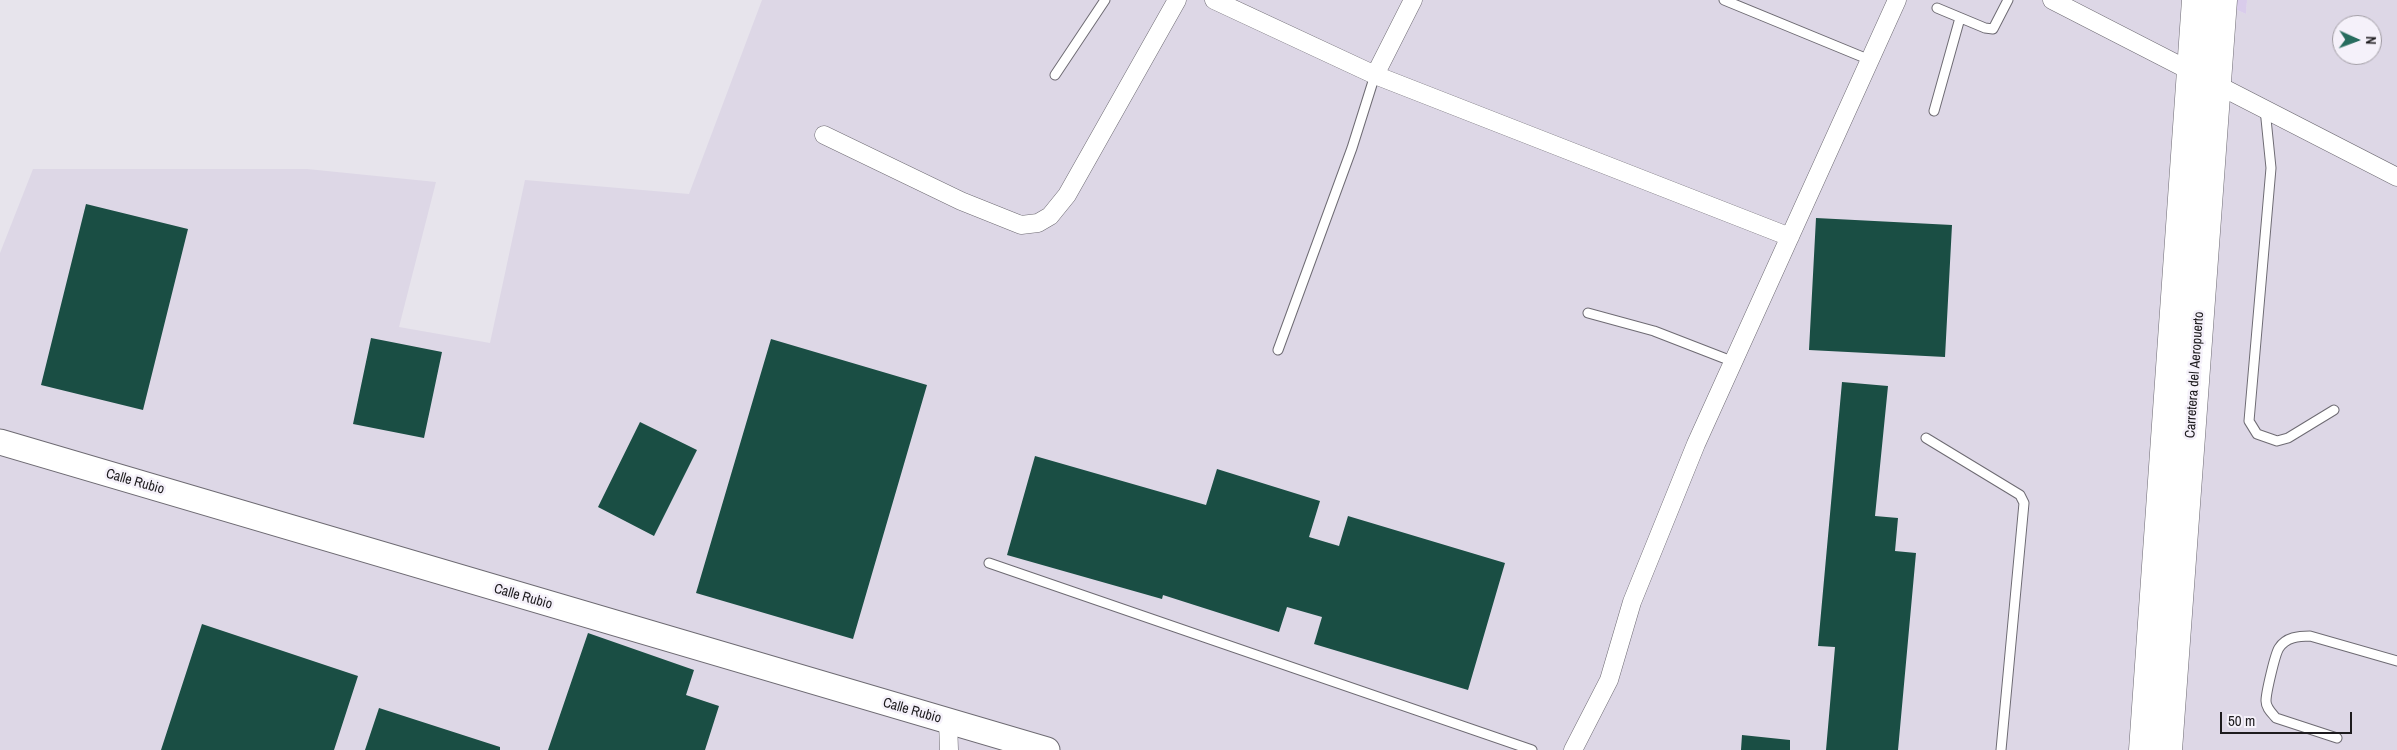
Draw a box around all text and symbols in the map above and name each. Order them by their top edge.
north arrow [2332,15,2382,65]
text: N [2362,36,2380,45]
street label: Carretera del Aeropuerto [2182,311,2208,439]
street label: Calle Rubio [104,466,166,498]
street label: Calle Rubio [492,581,554,613]
street label: Calle Rubio [881,695,943,727]
scale bar [2222,702,2354,734]
text: 50 m [2228,710,2255,731]

